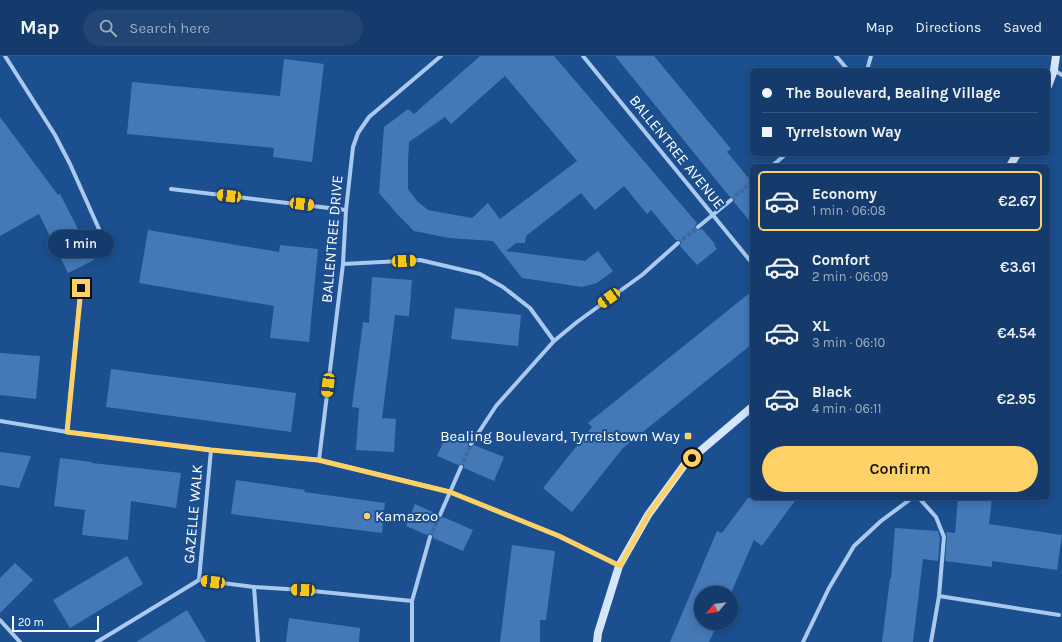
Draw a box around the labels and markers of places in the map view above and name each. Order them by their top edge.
place label: Bealing Boulevard, Tyrrelstown Way [440,427,680,445]
marker: Bealing Boulevard, Tyrrelstown Way [683,431,693,441]
place label: Kamazoo [375,507,438,525]
marker: Kamazoo [362,511,372,521]

